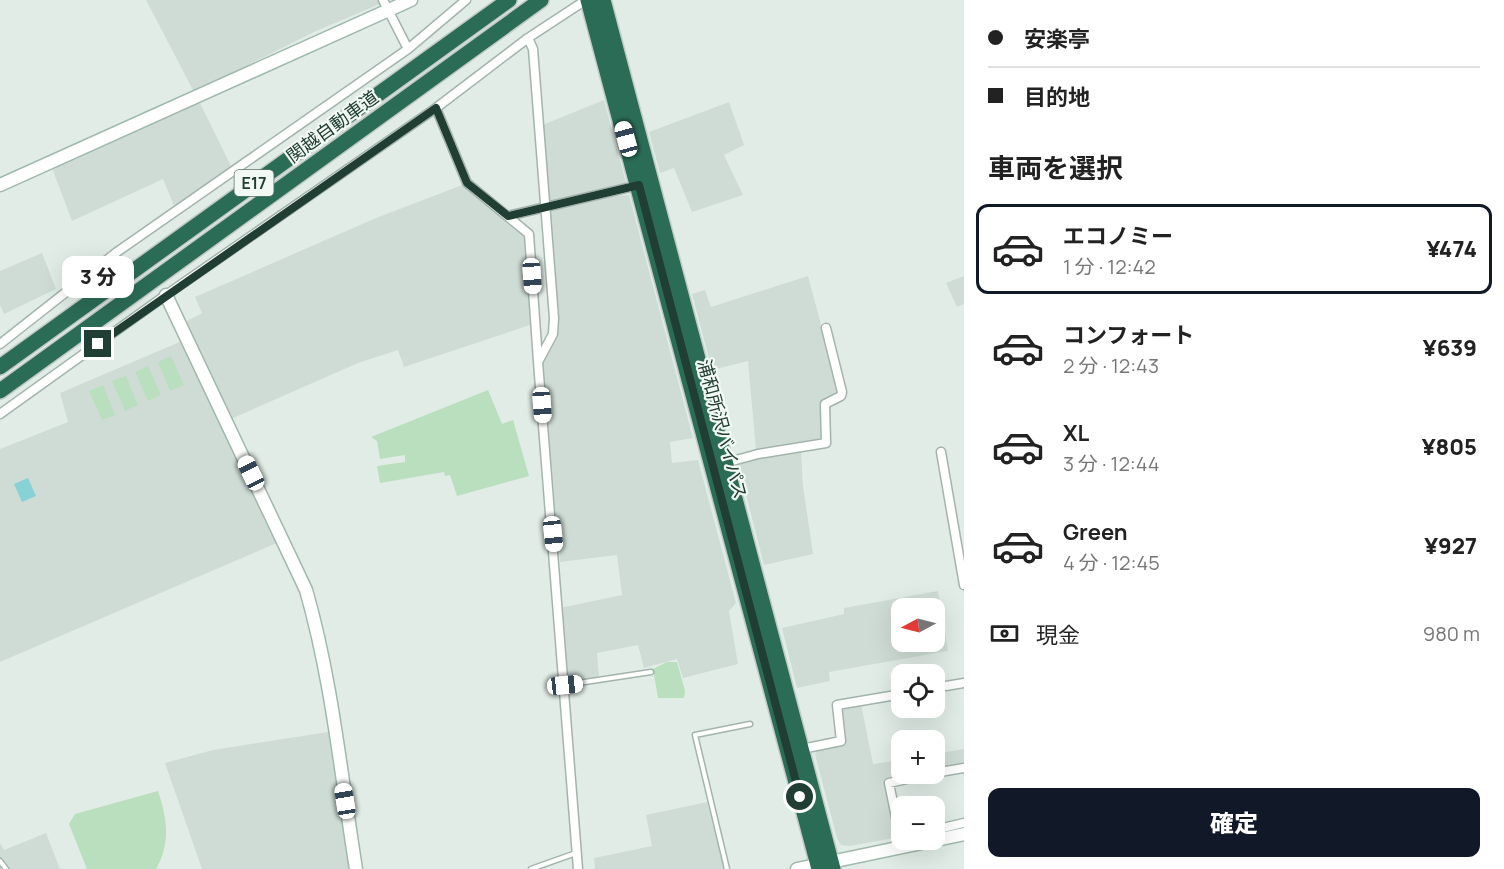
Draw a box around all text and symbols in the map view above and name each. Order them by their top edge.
text: 安楽亭 [1024,24,1090,54]
text: 目的地 [1024,82,1090,112]
street label: 関越自動車道 [281,85,383,167]
car [613,119,639,159]
text: 車両を選択 [988,149,1123,186]
road number: E17 [234,170,274,196]
text: エコノミー [1063,221,1173,251]
icon: car [991,222,1045,276]
text: ¥474 [1427,234,1477,264]
text: 1 分 · 12:42 [1063,253,1156,280]
callout: 3 分 [62,257,134,299]
car [522,257,542,295]
text: 3 分 [80,263,116,290]
text: コンフォート [1063,320,1194,350]
icon: car [991,321,1045,375]
route end [84,330,111,357]
text: ¥639 [1423,333,1477,363]
text: 2 分 · 12:43 [1063,352,1159,379]
street label: 浦和所沢バイパス [693,357,753,501]
car [532,386,552,424]
text: XL [1063,418,1089,448]
icon: car [991,420,1045,474]
text: ¥805 [1422,432,1477,462]
text: 3 分 · 12:44 [1063,450,1160,477]
car [235,453,267,493]
car [542,515,564,553]
text: Green [1063,517,1128,547]
icon: car [991,519,1045,573]
text: ¥927 [1424,531,1477,561]
text: 4 分 · 12:45 [1063,549,1160,576]
north arrow [891,598,945,652]
map controls [891,598,945,850]
icon: cash [988,617,1021,650]
text: 現金 [1036,620,1080,650]
text: 980 m [1423,620,1480,647]
button: locate [891,664,945,718]
car [546,674,584,696]
button: + [891,730,945,784]
car [333,782,357,820]
route start [786,783,813,810]
button: 確定 [988,788,1480,857]
button: − [891,796,945,850]

